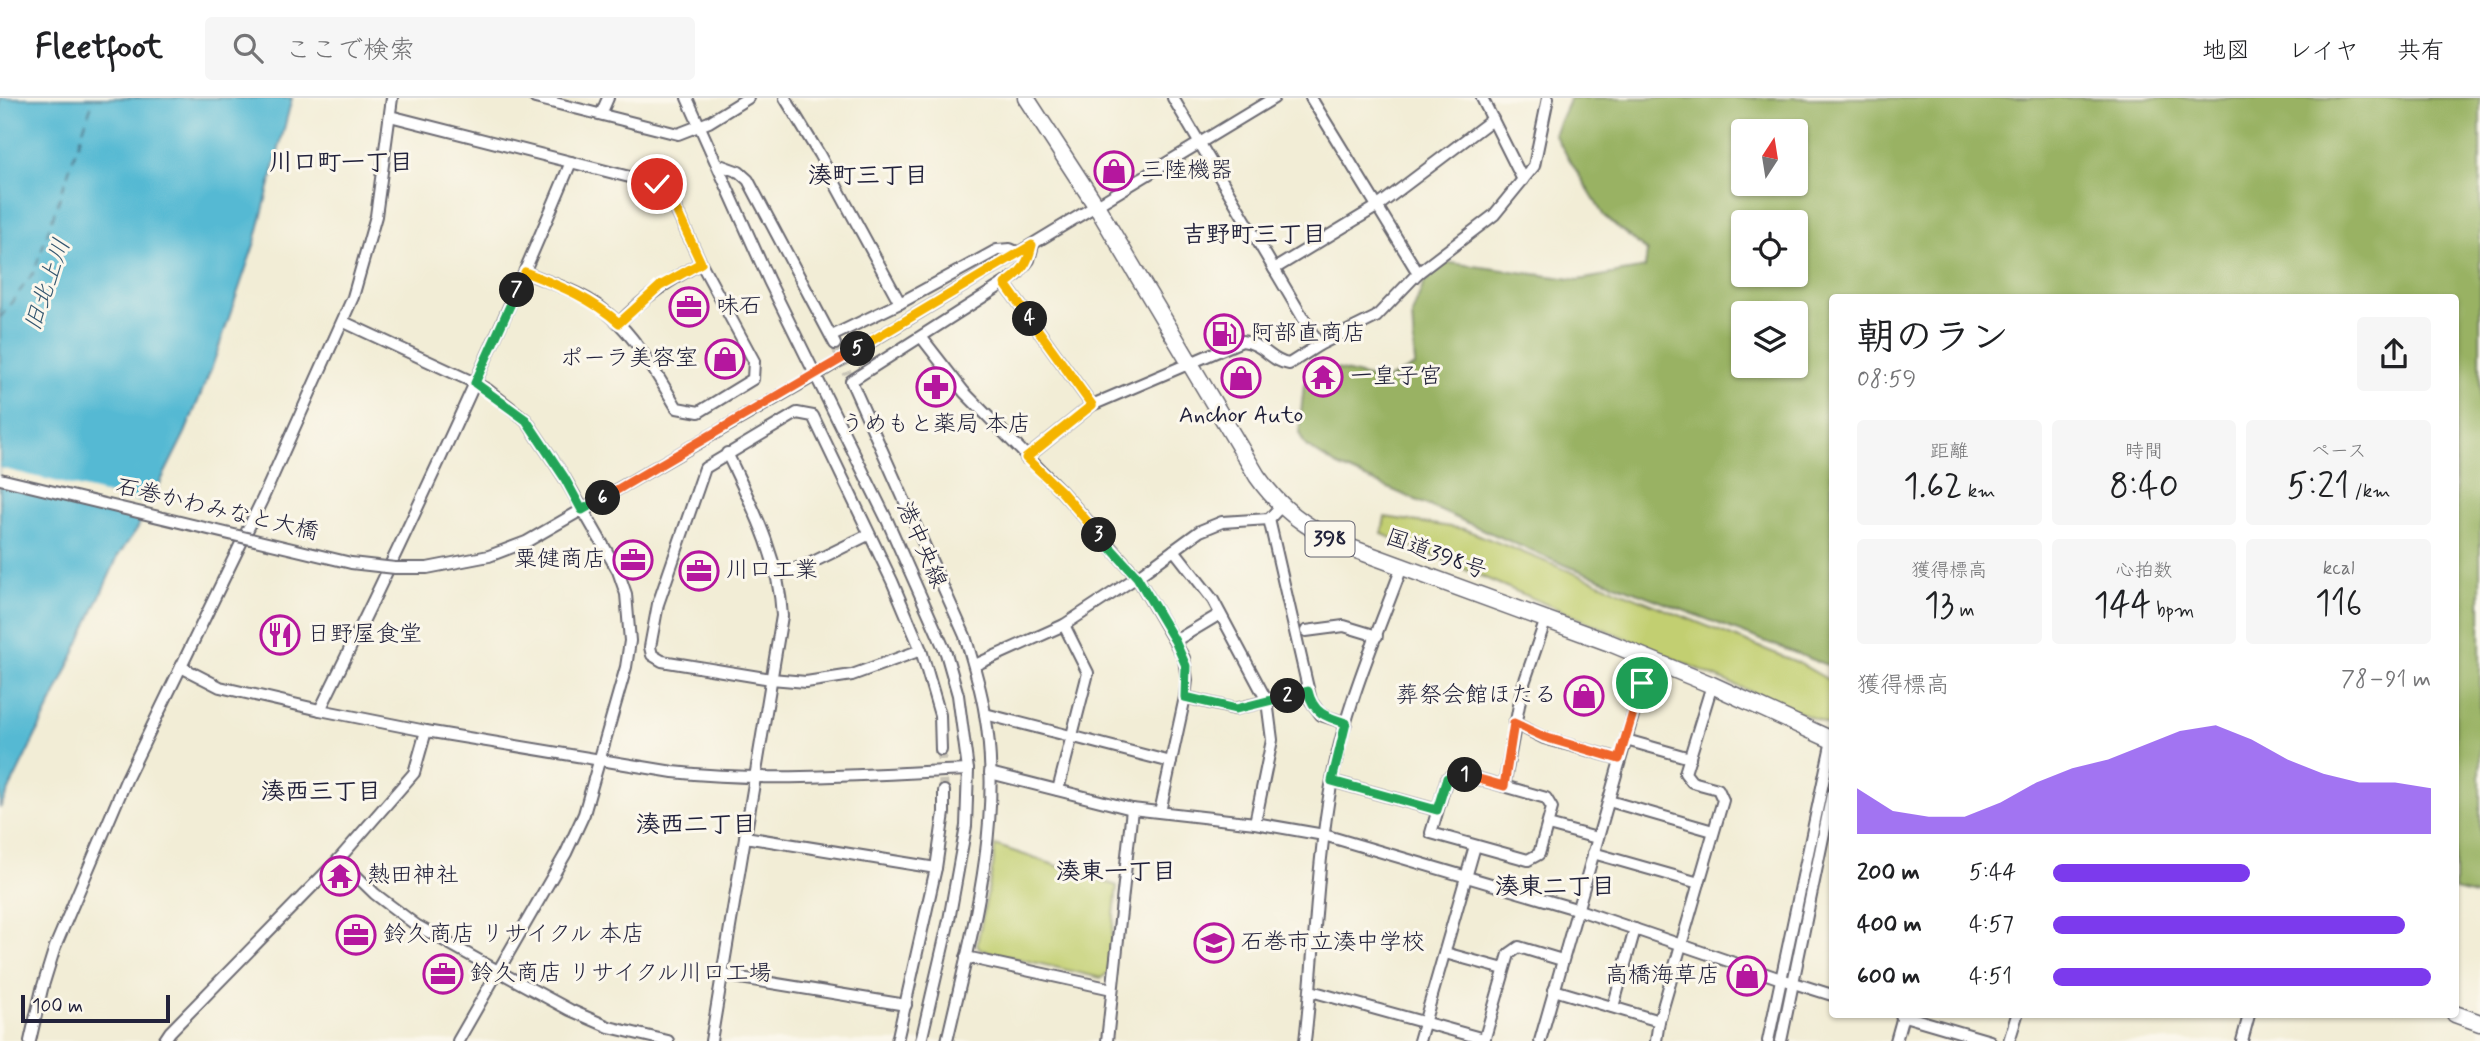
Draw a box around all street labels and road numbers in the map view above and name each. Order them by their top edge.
street label: 石巻かわみなと大橋 [113,472,321,548]
street label: 港中央線 [889,497,953,593]
road number: 398 [1306,522,1354,556]
street label: 国道398号 [1381,523,1491,587]

